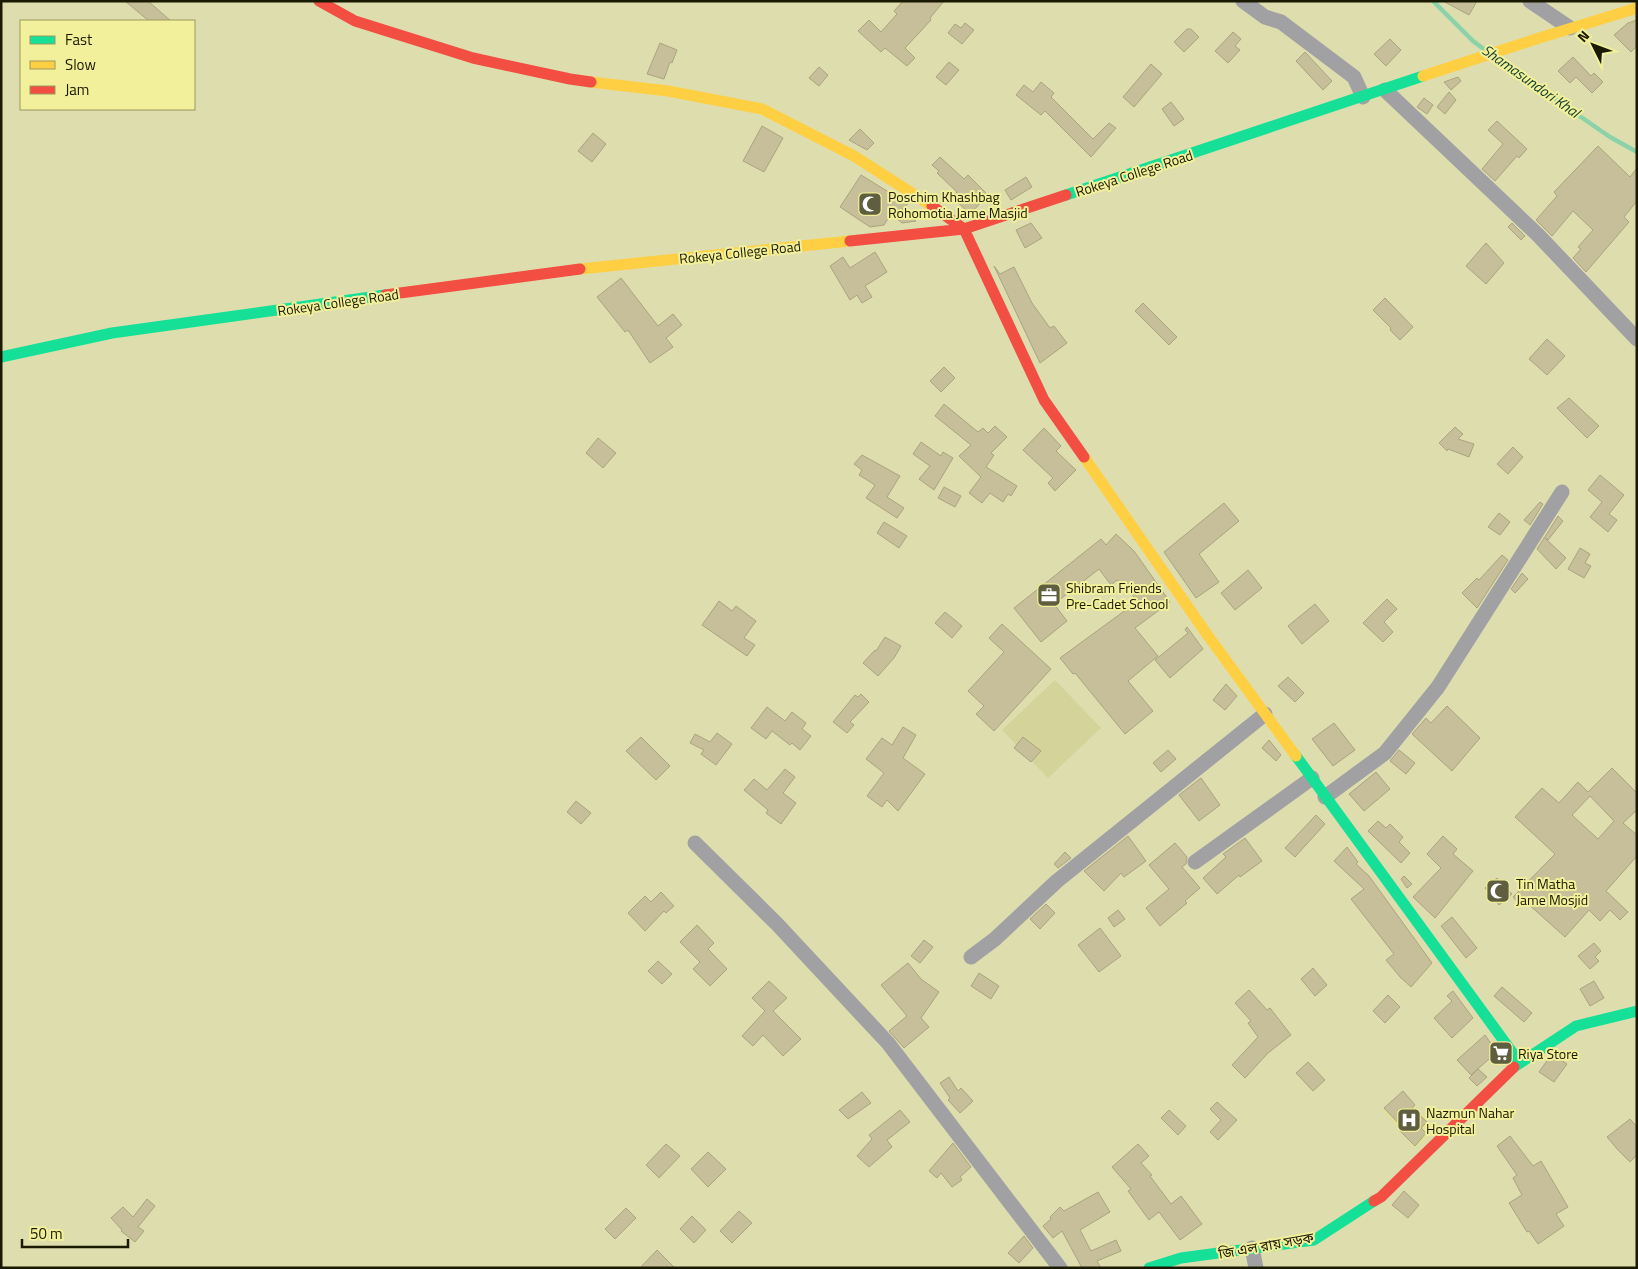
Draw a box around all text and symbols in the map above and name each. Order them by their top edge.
legend [20,20,195,110]
north arrow [1568,20,1618,70]
text: N [1572,25,1594,47]
text: Fast [65,28,93,51]
water label: Shamasundori Khal [1477,39,1586,124]
text: Slow [65,53,96,76]
text: Jam [65,78,89,101]
street label: Rokeya College Road [1073,144,1195,202]
place label: Poschim Khashbag Rohomotia Jame Masjid [888,186,1028,223]
mosque icon: Poschim Khashbag Rohomotia Jame Masjid [857,191,883,217]
street label: Rokeya College Road [678,235,802,269]
street label: Rokeya College Road [276,283,400,321]
place label: Shibram Friends Pre-Cadet School [1066,577,1169,614]
office icon: Shibram Friends Pre-Cadet School [1036,582,1062,608]
place label: Tin Matha Jame Mosjid [1516,873,1588,910]
mosque icon: Tin Matha Jame Mosjid [1485,878,1511,904]
supermarket icon: Riya Store [1488,1040,1514,1066]
place label: Riya Store [1518,1043,1578,1064]
place label: Nazmun Nahar Hospital [1426,1102,1515,1139]
hospital icon: Nazmun Nahar Hospital [1396,1107,1422,1133]
scale bar [22,1216,129,1248]
text: 50 m [30,1222,63,1245]
street label: জি এল রায় সড়ক [1216,1226,1316,1264]

